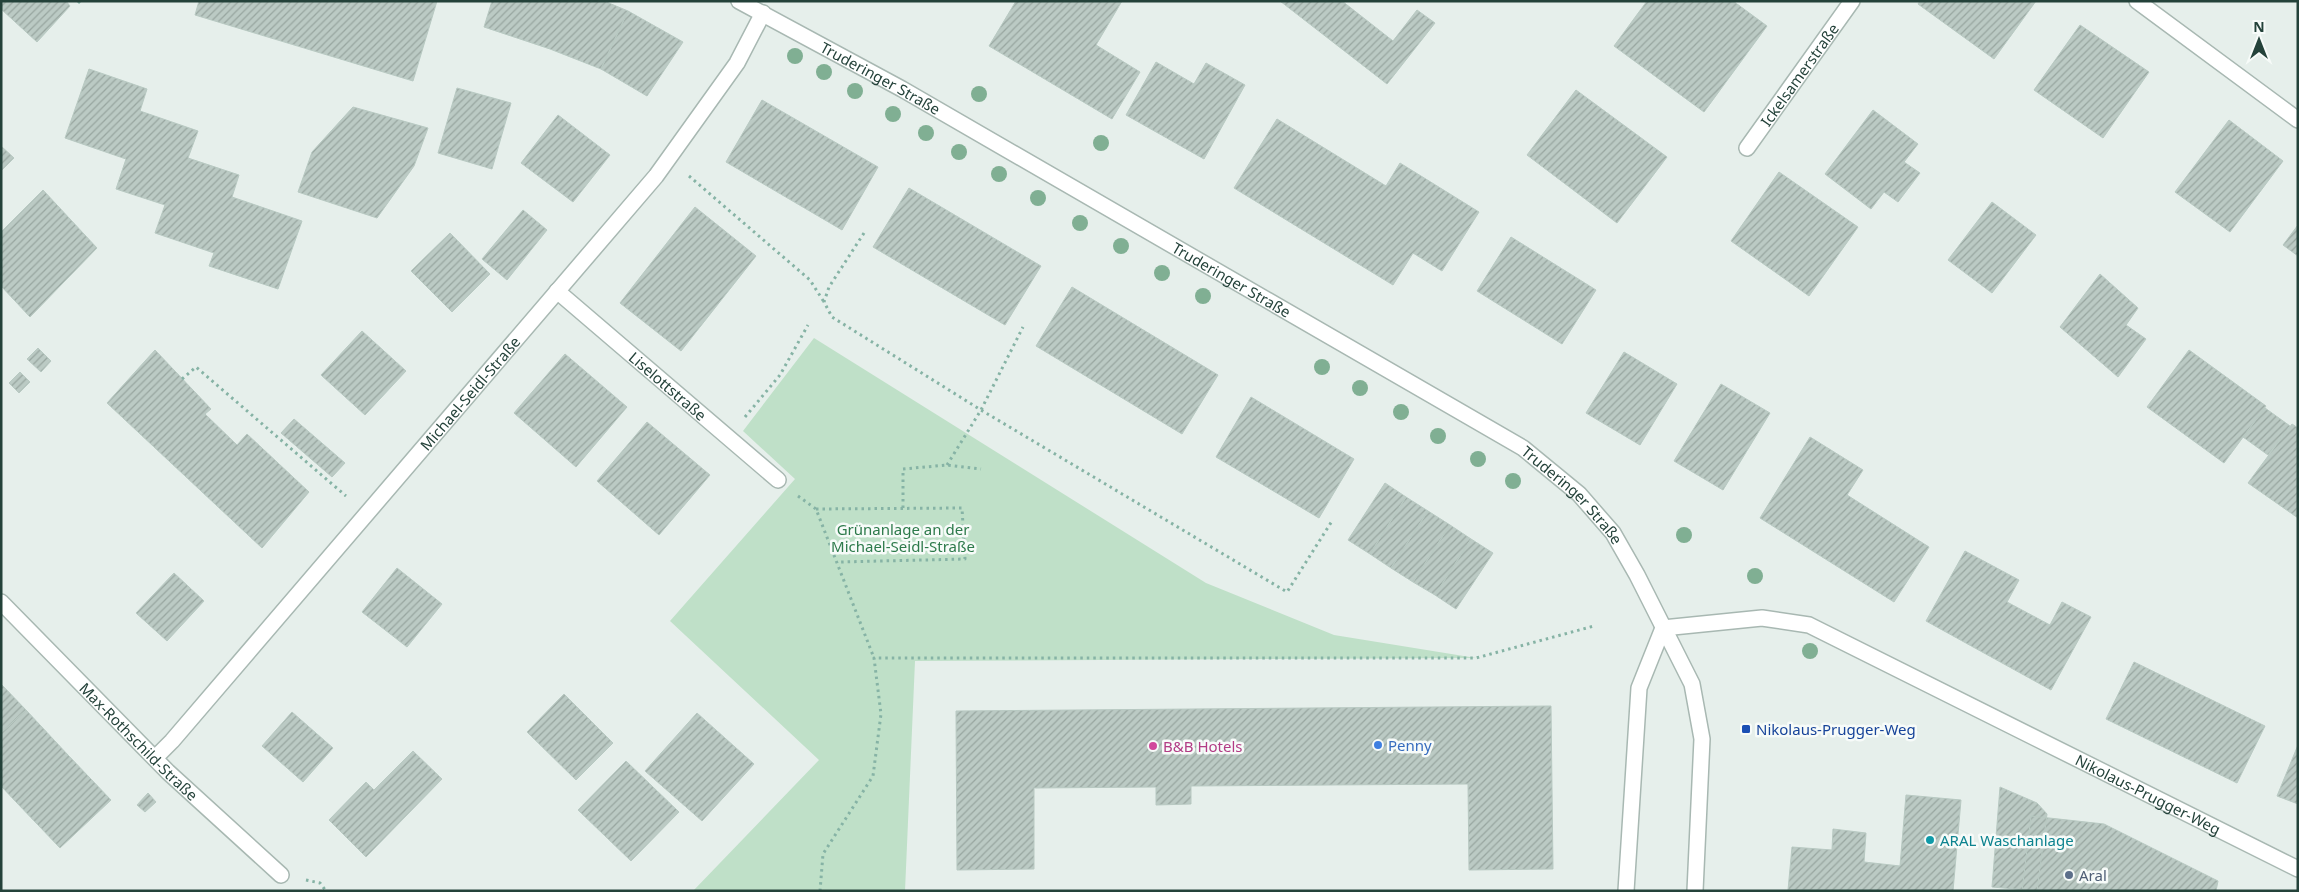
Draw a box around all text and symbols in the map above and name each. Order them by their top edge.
north arrow [2234,15,2284,65]
text: N [2253,17,2265,36]
street label: Ickelsamerstraße [1756,19,1843,130]
street label: Truderinger Straße [817,37,944,119]
street label: Truderinger Straße [1169,237,1295,322]
street label: Michael-Seidl-Straße [415,332,524,454]
street label: Liselottstraße [625,347,711,425]
street label: Truderinger Straße [1518,441,1627,548]
park label: Grünanlage an der Michael-Seidl-Straße [831,519,975,556]
street label: Max-Rothschild-Straße [75,678,202,805]
place label: Nikolaus-Prugger-Weg [1756,719,1916,739]
marker: Nikolaus-Prugger-Weg [1740,723,1752,735]
place label: Penny [1388,735,1432,755]
place label: B&B Hotels [1163,736,1243,756]
marker: Penny [1372,739,1384,751]
marker: B&B Hotels [1147,740,1159,752]
street label: Nikolaus-Prugger-Weg [2072,750,2224,839]
place label: ARAL Waschanlage [1940,830,2074,850]
marker: ARAL Waschanlage [1924,834,1936,846]
place label: Aral [2079,865,2107,885]
marker: Aral [2063,869,2075,881]

